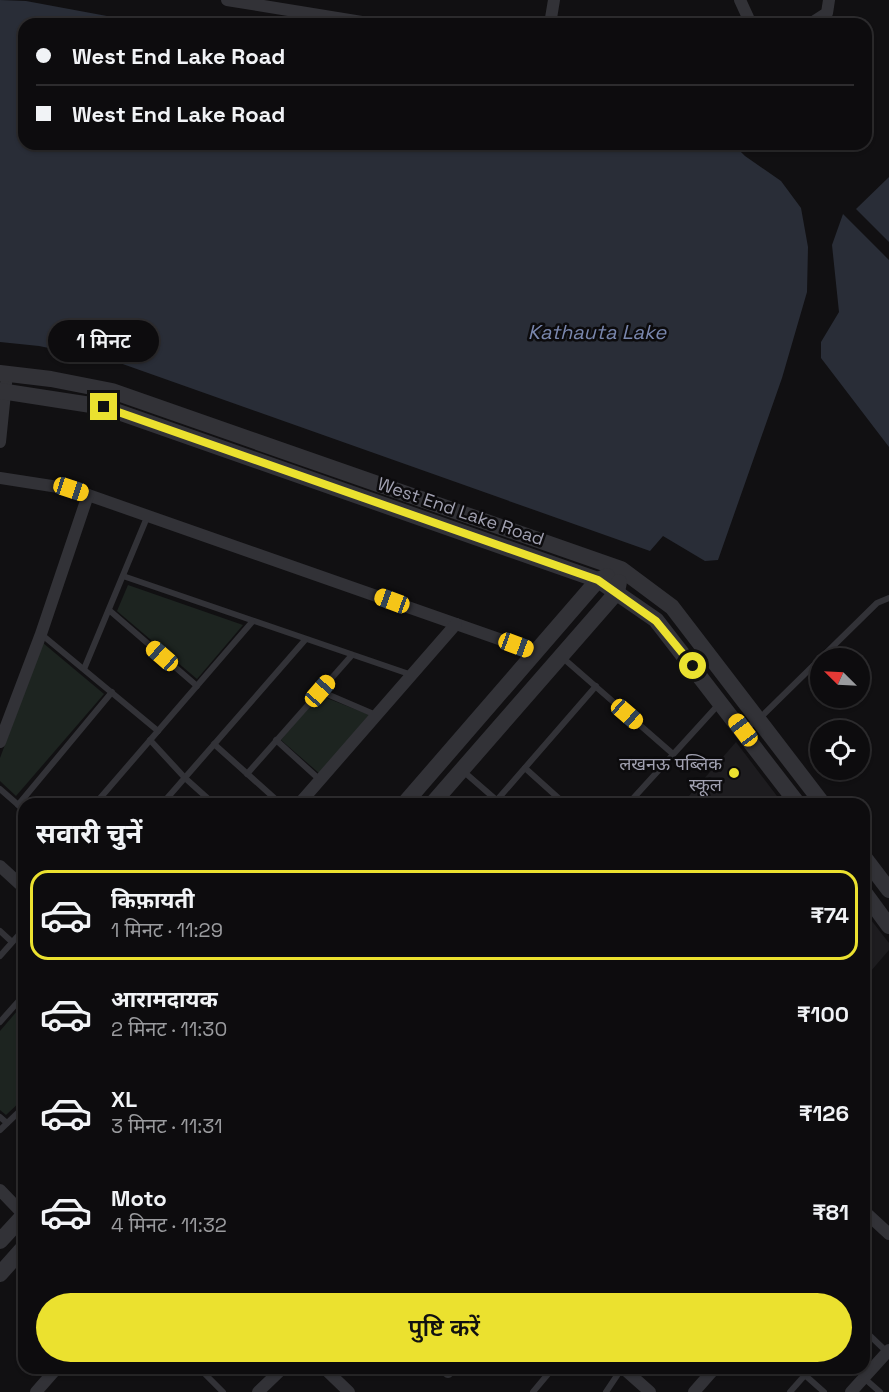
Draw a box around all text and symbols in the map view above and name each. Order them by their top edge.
text: West End Lake Road [72,42,285,70]
text: West End Lake Road [72,100,285,128]
water label: Kathauta Lake [528,319,667,345]
callout: 1 मिनट [48,320,160,362]
text: 1 मिनट [76,328,131,354]
route end [90,393,117,420]
street label: West End Lake Road [375,472,547,550]
car [51,475,91,503]
car [372,586,412,616]
car [496,630,536,660]
car [143,637,181,675]
north arrow [810,648,870,708]
map controls [810,648,870,780]
route start [679,652,706,679]
car [301,672,339,710]
car [608,695,646,733]
car [725,710,761,750]
button: locate [810,720,870,780]
place label: लखनऊ पब्लिक स्कूल [619,752,723,797]
marker: लखनऊ पब्लिक स्कूल [727,766,741,780]
text: सवारी चुनें [36,816,142,851]
text: किफ़ायती [111,886,195,914]
icon: car [39,888,93,942]
text: ₹74 [810,901,849,929]
text: 1 मिनट · 11:29 [111,917,223,943]
text: आरामदायक [111,985,218,1013]
icon: car [39,987,93,1041]
text: ₹100 [797,1000,849,1028]
text: 2 मिनट · 11:30 [111,1016,227,1042]
text: XL [111,1085,137,1113]
icon: car [39,1086,93,1140]
text: ₹126 [799,1099,849,1127]
text: 3 मिनट · 11:31 [111,1113,223,1139]
text: Moto [111,1184,167,1212]
icon: car [39,1185,93,1239]
text: ₹81 [812,1198,849,1226]
text: 4 मिनट · 11:32 [111,1212,227,1238]
button: पुष्टि करें [36,1293,852,1362]

